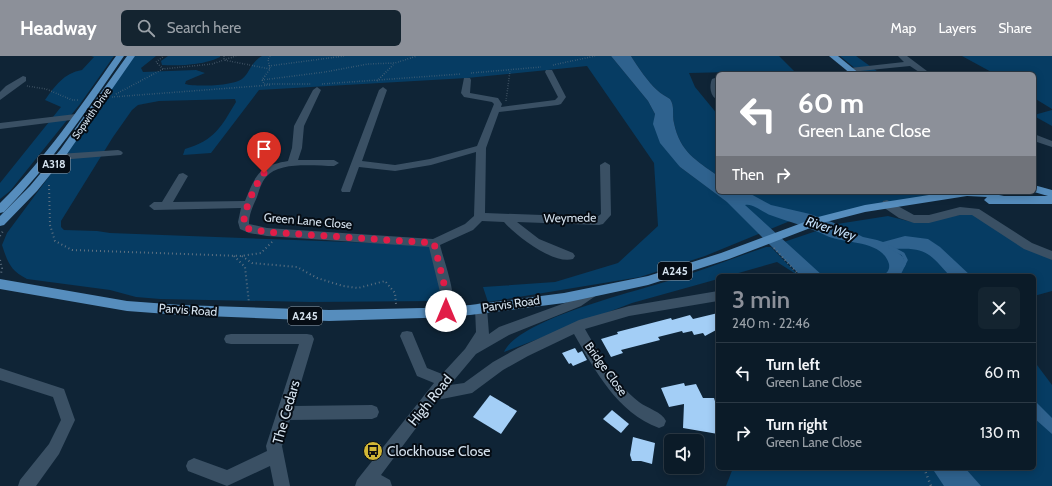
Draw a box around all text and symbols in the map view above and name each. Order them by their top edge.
search box [121,10,401,46]
text: Headway [20,17,97,40]
icon: search [135,17,157,39]
text: Search here [167,19,241,37]
text: Map [891,19,916,37]
text: Layers [938,19,976,37]
text: Share [998,19,1032,37]
street label: Sopwith Drive [69,85,114,141]
text: 60 m [798,86,864,120]
icon: left [732,88,784,140]
text: Green Lane Close [798,120,931,142]
pin [247,132,281,173]
icon: arrive [253,138,275,160]
road number: A318 [38,155,70,173]
icon: right [772,164,794,186]
text: Then [732,166,764,184]
street label: Green Lane Close [263,209,353,232]
street label: Weymede [544,210,596,225]
water label: River Wey [804,212,859,244]
road number: A245 [658,262,692,280]
text: 3 min [732,285,790,314]
button: close [978,287,1020,329]
position arrow [425,290,467,332]
street label: Parvis Road [481,292,541,315]
street label: Parvis Road [158,300,218,319]
road number: A245 [288,307,322,325]
text: 240 m · 22:46 [732,315,810,331]
street label: Bridge Close [582,339,631,399]
text: Turn left [766,356,820,374]
icon: left [732,362,754,384]
text: 60 m [984,364,1020,382]
street label: High Road [404,371,456,429]
text: Green Lane Close [766,374,862,390]
street label: The Cedars [268,378,304,446]
text: Turn right [766,416,827,434]
icon: right [732,422,754,444]
text: 130 m [980,424,1020,442]
map controls [664,434,704,474]
button: sound [664,434,704,474]
text: Green Lane Close [766,434,862,450]
bus stop icon: Clockhouse Close [362,440,384,462]
place label: Clockhouse Close [387,442,490,460]

